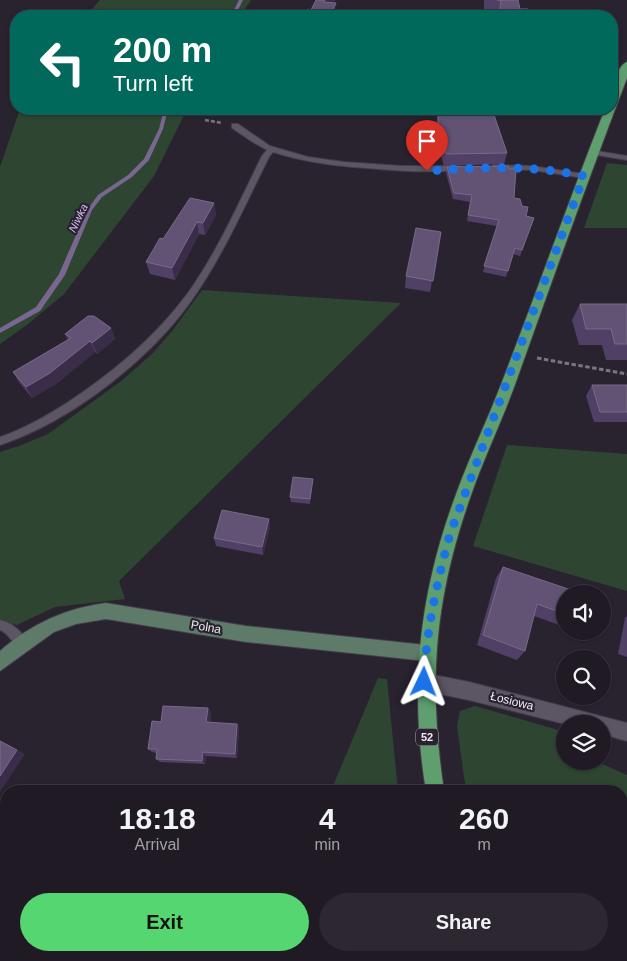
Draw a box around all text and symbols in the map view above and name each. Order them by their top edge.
icon: left [30,30,95,95]
text: 200 m [113,30,212,69]
text: Turn left [113,71,193,96]
pin [406,120,448,171]
icon: arrive [413,127,441,155]
water label: Niwka [66,202,90,234]
map controls [556,585,611,770]
button: sound [556,585,611,640]
street label: Polna [190,617,223,637]
button: search [556,650,611,705]
position arrow [397,655,449,707]
street label: Łosiowa [489,689,535,713]
button: layers [556,715,611,770]
road number: 52 [416,729,438,746]
text: 18:18 [119,802,196,835]
text: 4 [319,802,336,835]
text: 260 [459,802,509,835]
text: Arrival [135,836,180,853]
text: min [314,836,340,853]
text: m [477,836,491,853]
button: Exit [20,893,309,951]
button: Share [319,893,608,951]

